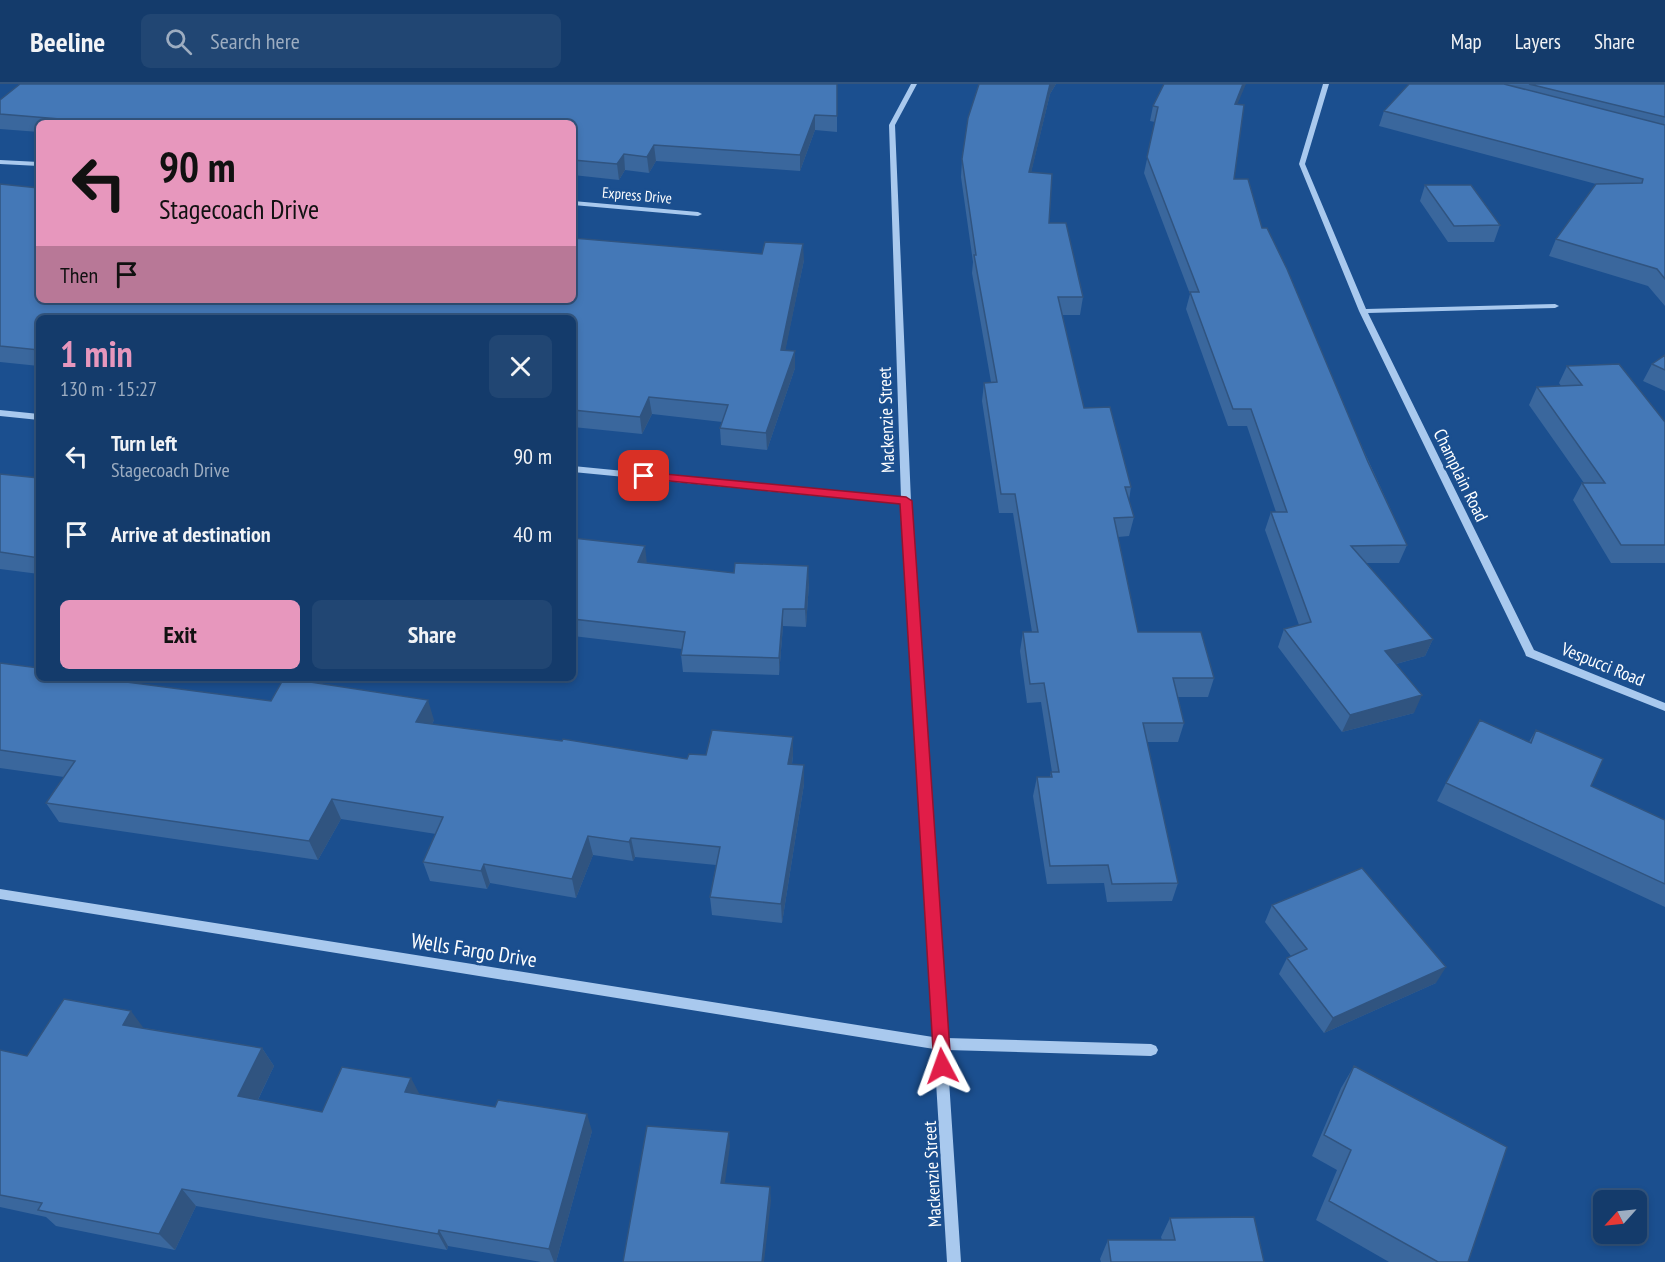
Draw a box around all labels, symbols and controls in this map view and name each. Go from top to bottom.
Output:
search box [141,14,561,68]
text: Beeline [30,23,105,60]
icon: search [162,25,195,58]
text: Search here [210,27,300,55]
text: Map [1451,28,1482,55]
text: Layers [1515,28,1561,55]
text: Share [1594,28,1635,55]
text: 90 m [159,139,236,194]
icon: left [60,144,138,222]
street label: Express Drive [601,182,673,208]
text: Stagecoach Drive [159,192,319,226]
icon: arrive [110,258,143,291]
text: Then [60,261,98,289]
text: 1 min [60,330,133,377]
button: close [489,335,552,398]
street label: Mackenzie Street [873,367,899,473]
text: 130 m · 15:27 [60,376,157,402]
street label: Champlain Road [1429,425,1493,525]
text: Turn left [111,429,177,457]
icon: left [60,440,93,473]
text: 90 m [513,442,552,470]
pin [618,450,669,501]
text: Stagecoach Drive [111,457,230,483]
icon: arrive [627,459,660,492]
icon: arrive [60,518,93,551]
text: Arrive at destination [111,520,271,548]
text: 40 m [513,520,552,548]
button: Exit [60,600,300,669]
button: Share [312,600,552,669]
street label: Vespucci Road [1557,637,1648,691]
street label: Wells Fargo Drive [409,927,539,973]
position arrow [910,1034,974,1098]
street label: Mackenzie Street [918,1120,946,1228]
north arrow [1593,1190,1647,1244]
map controls [1593,1190,1647,1244]

